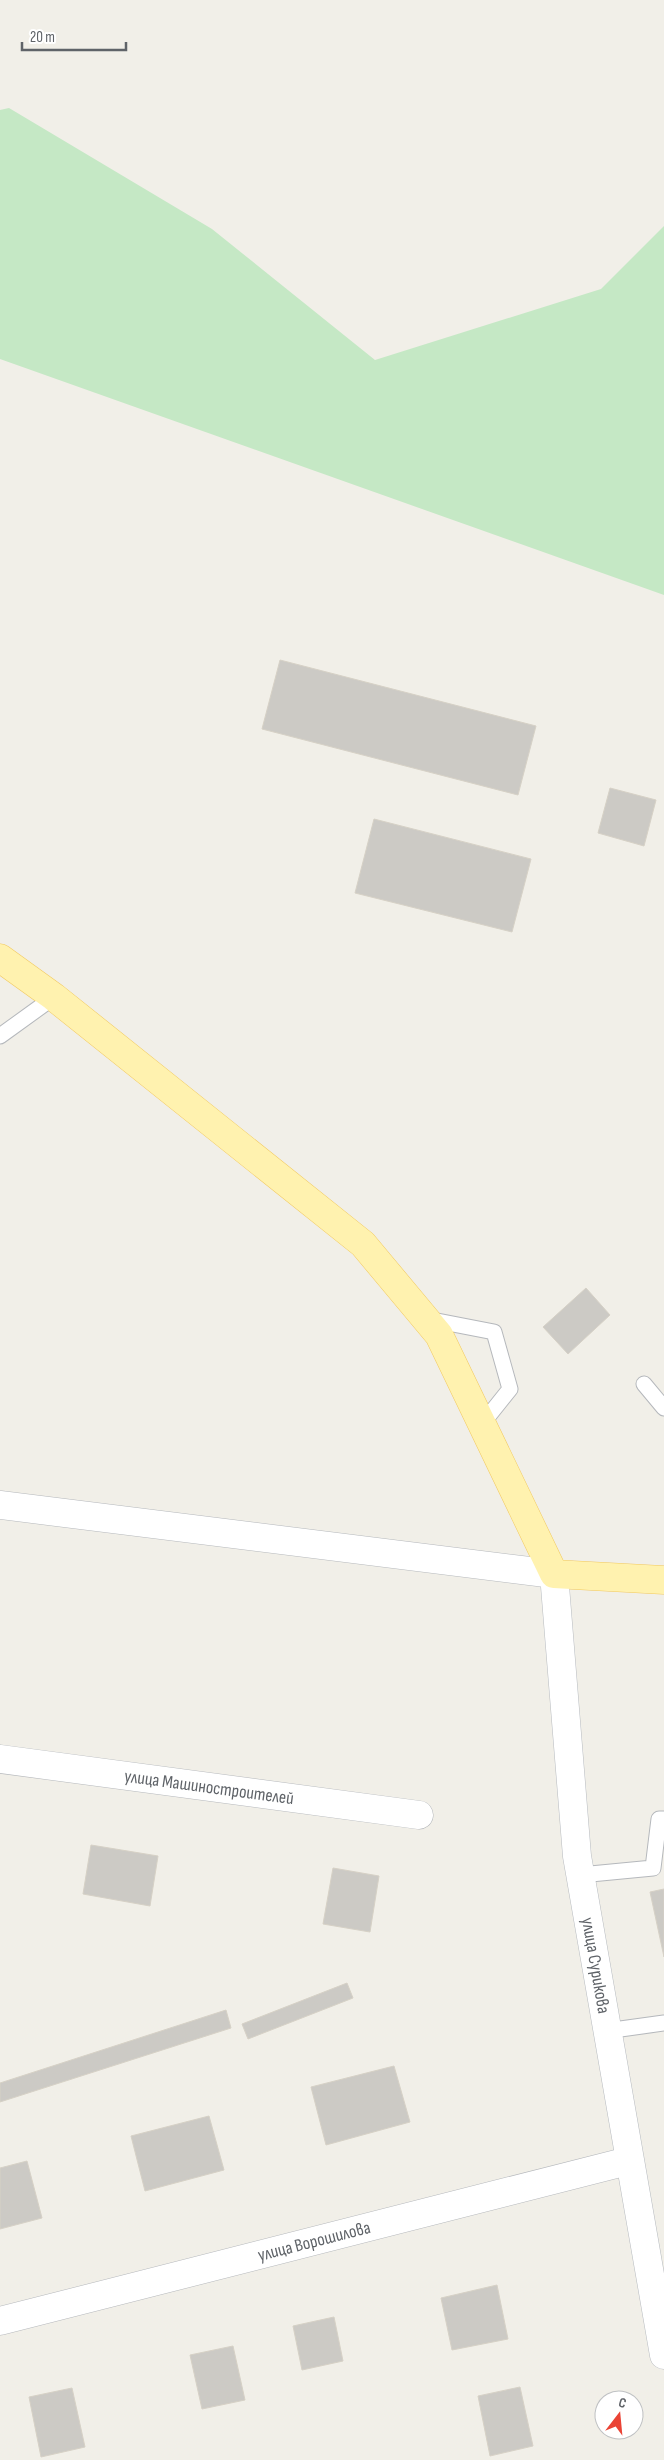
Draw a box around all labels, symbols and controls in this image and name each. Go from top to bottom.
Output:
scale bar [22,20,126,52]
text: 20 m [30,28,55,47]
street label: улица Машиностроителей [123,1766,295,1809]
street label: улица Сурикова [577,1916,614,2015]
street label: улица Ворошилова [255,2217,373,2266]
north arrow [594,2390,644,2440]
text: С [617,2394,628,2412]

